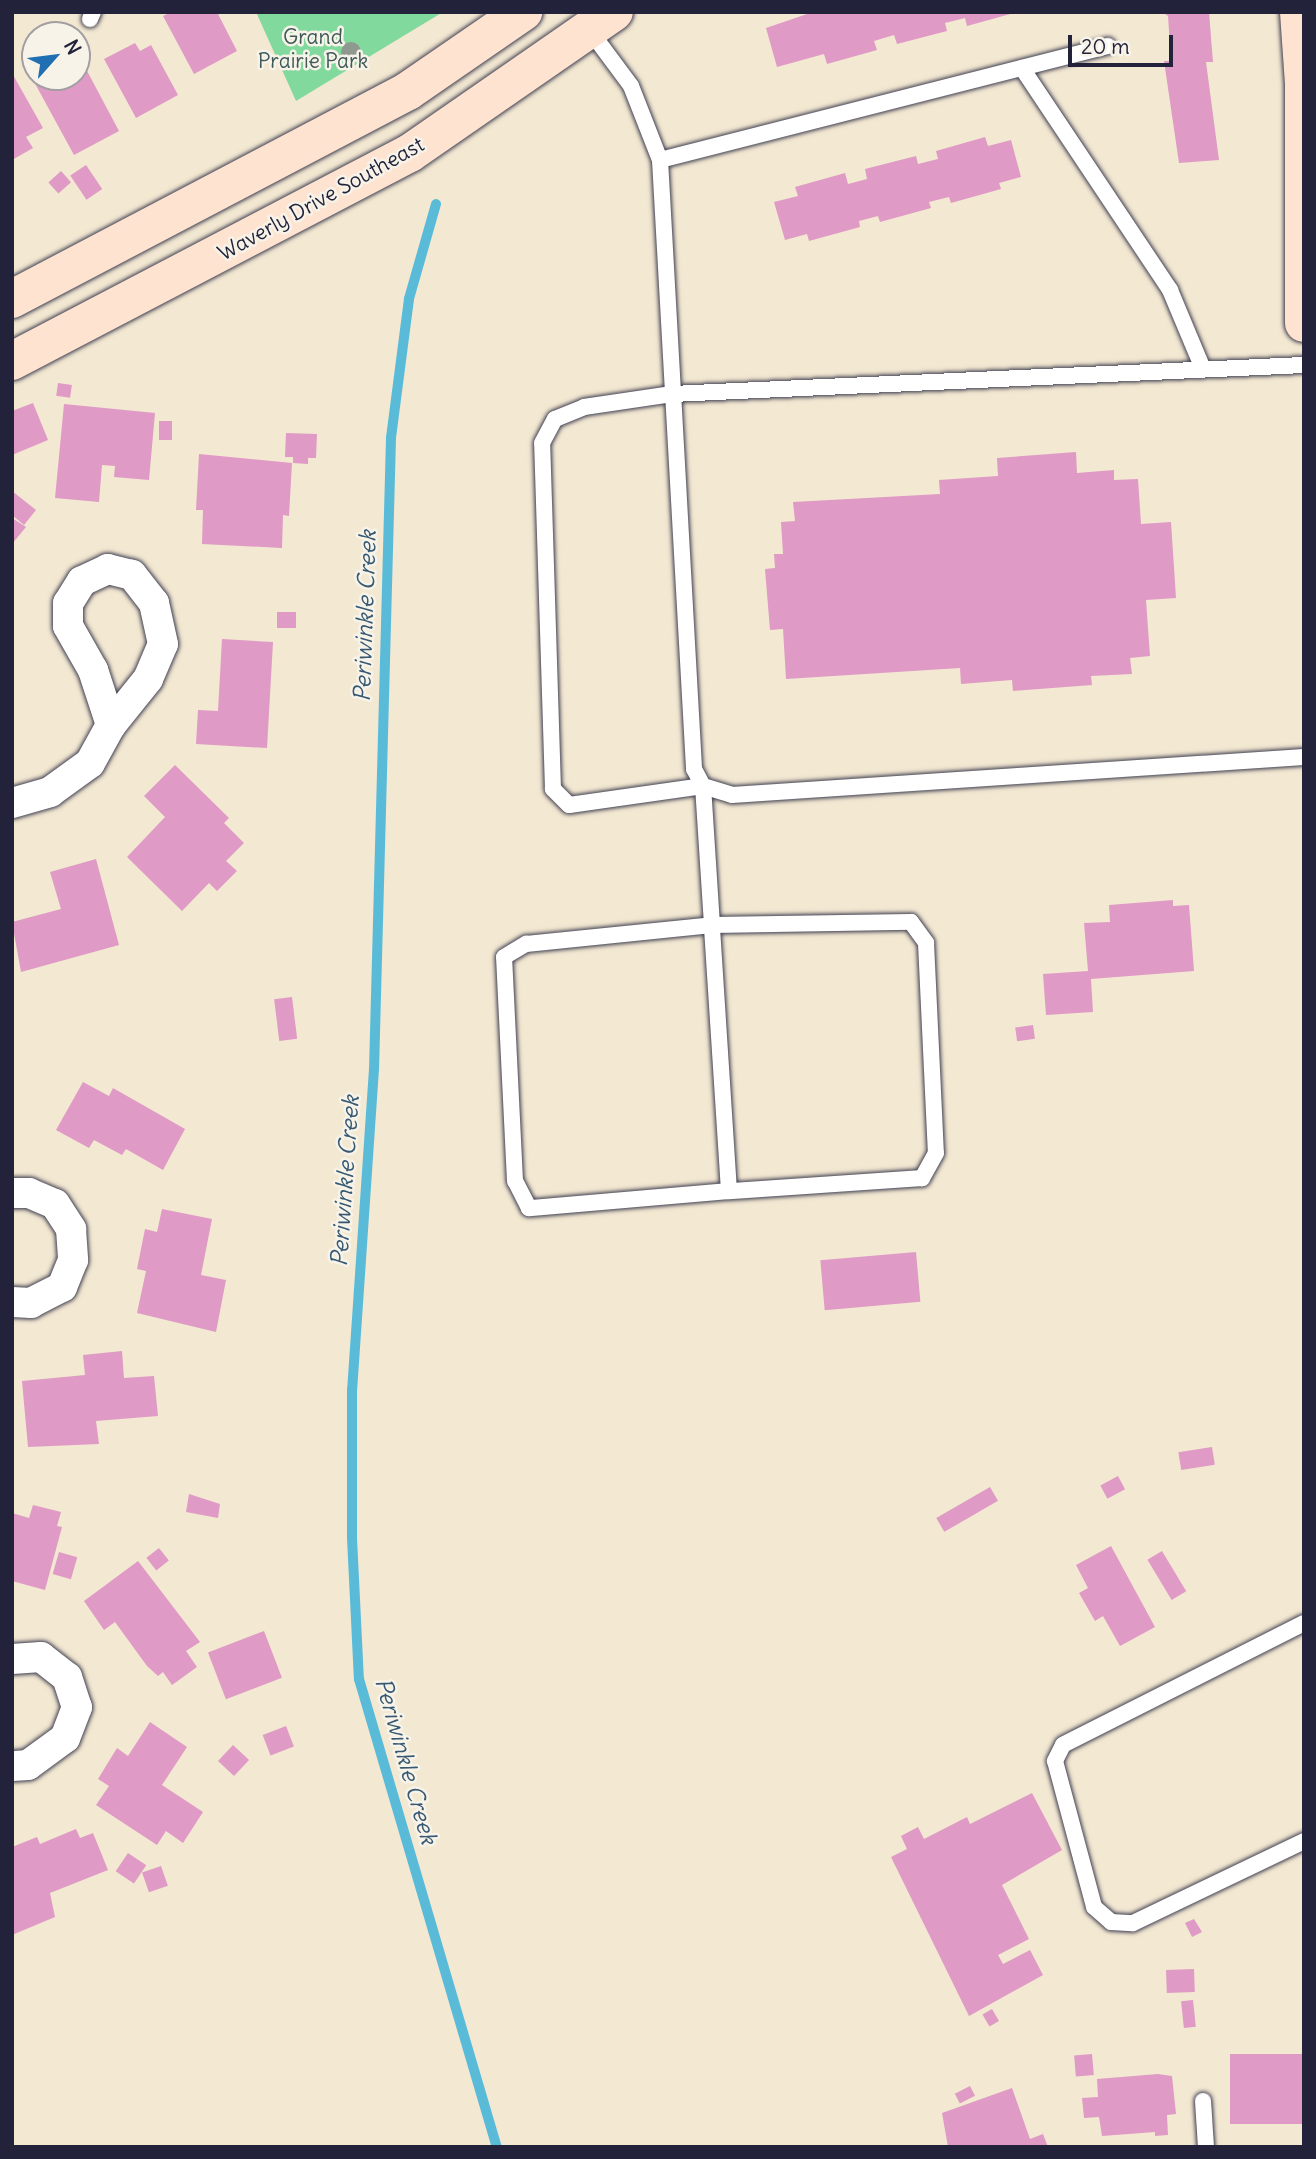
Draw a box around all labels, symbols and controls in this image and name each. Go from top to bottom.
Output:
north arrow [21,21,91,91]
scale bar [1071,21,1176,65]
park label: Grand Prairie Park [258,24,368,74]
text: 20 m [1081,33,1130,60]
text: N [59,36,86,59]
street label: Waverly Drive Southeast [214,132,428,266]
water label: Periwinkle Creek [348,530,382,702]
water label: Periwinkle Creek [325,1095,365,1267]
water label: Periwinkle Creek [369,1675,443,1847]

